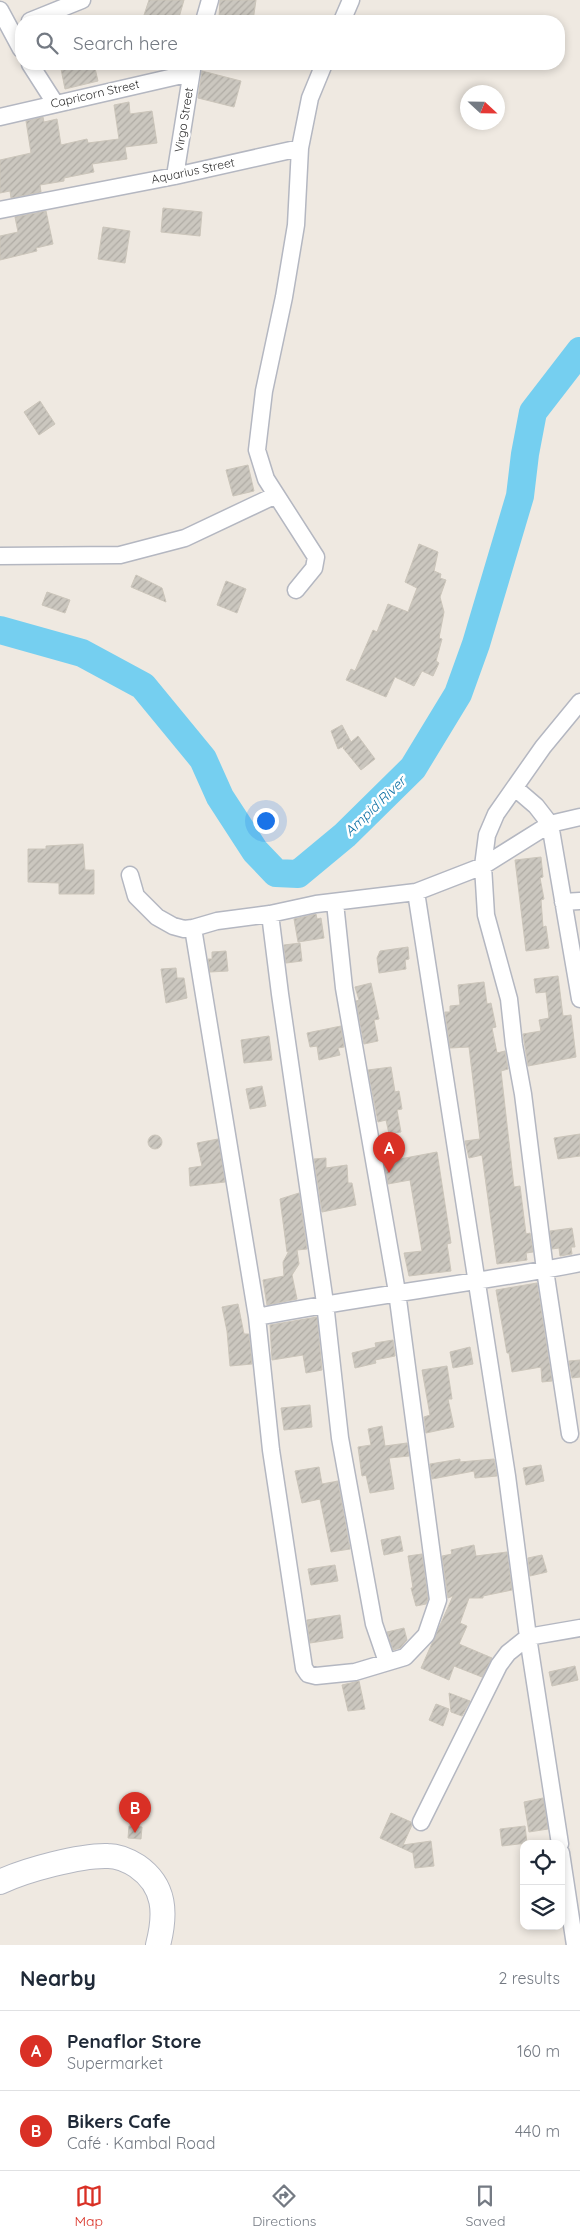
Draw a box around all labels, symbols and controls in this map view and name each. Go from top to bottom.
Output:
search box [15,15,565,70]
icon: search [33,29,61,57]
text: Search here [73,31,178,55]
street label: Capricorn Street [49,76,141,111]
north arrow [460,85,505,130]
street label: Virgo Street [171,86,196,153]
street label: Aquarius Street [150,154,236,187]
water label: Ampid River [340,771,411,840]
your location [253,808,279,834]
pin: A [373,1132,405,1173]
pin: B [119,1792,151,1833]
map controls [520,1840,565,1930]
button: locate [520,1840,565,1885]
button: layers [520,1885,565,1930]
text: Nearby [20,1965,96,1991]
text: 2 results [498,1968,560,1988]
text: Penaflor Store [67,2029,202,2053]
text: A [31,2041,41,2061]
text: 160 m [517,2041,560,2061]
text: Supermarket [67,2053,163,2073]
text: Bikers Cafe [67,2109,171,2133]
text: B [31,2121,41,2141]
text: 440 m [515,2121,560,2141]
text: Café · Kambal Road [67,2133,215,2153]
tab: Map [75,2182,103,2230]
tab: Directions [252,2182,316,2230]
tab: Saved [465,2182,505,2230]

